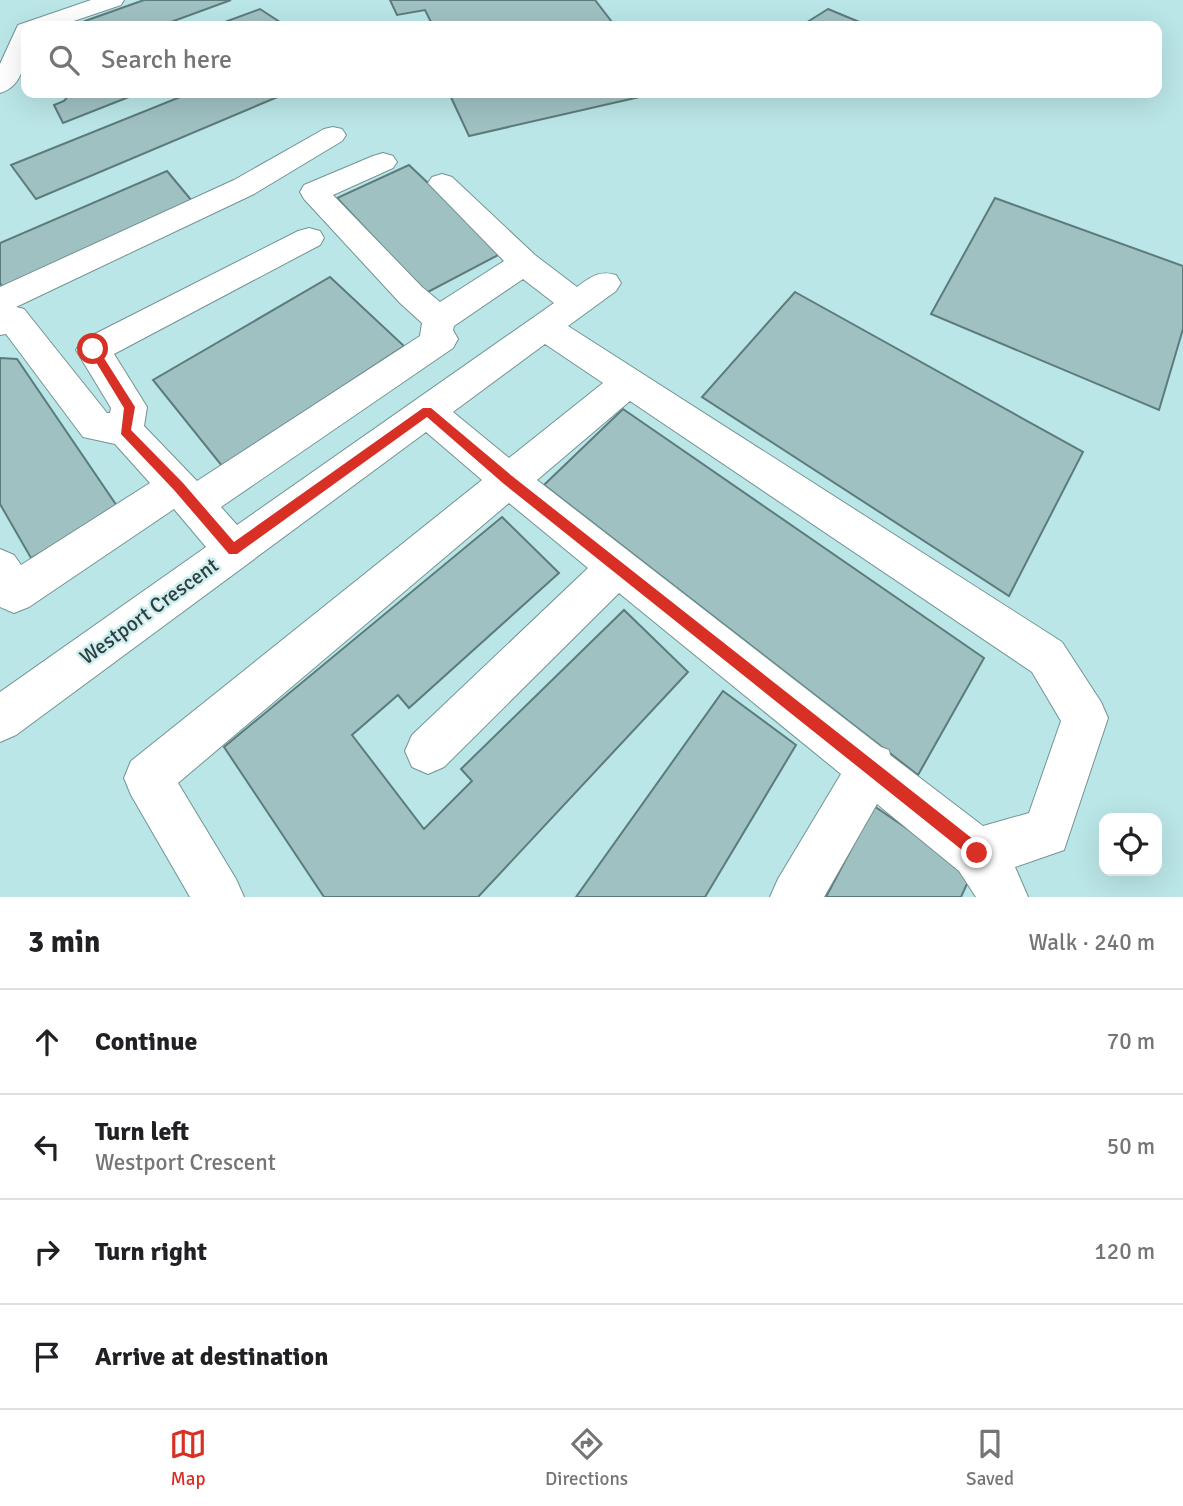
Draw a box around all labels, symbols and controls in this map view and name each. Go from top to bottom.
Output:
search box [21,21,1162,98]
icon: search [45,41,83,79]
text: Search here [101,44,232,76]
route start [77,333,108,364]
street label: Westport Crescent [75,552,223,670]
map controls [1099,813,1162,876]
button: locate [1099,813,1162,876]
route end [961,837,992,868]
text: 3 min [28,924,100,961]
text: Walk · 240 m [1029,928,1155,957]
icon: ahead [28,1023,66,1061]
text: Continue [95,1026,197,1058]
text: 70 m [1107,1027,1155,1056]
text: Turn left [95,1116,189,1148]
icon: left [28,1128,66,1166]
text: 50 m [1107,1132,1155,1161]
text: Westport Crescent [95,1148,276,1177]
icon: right [28,1233,66,1271]
text: Turn right [95,1236,207,1268]
text: 120 m [1094,1237,1155,1266]
icon: arrive [28,1338,66,1376]
text: Arrive at destination [95,1341,328,1373]
tab: Map [169,1425,207,1491]
tab: Directions [545,1425,628,1491]
tab: Saved [966,1425,1014,1491]

